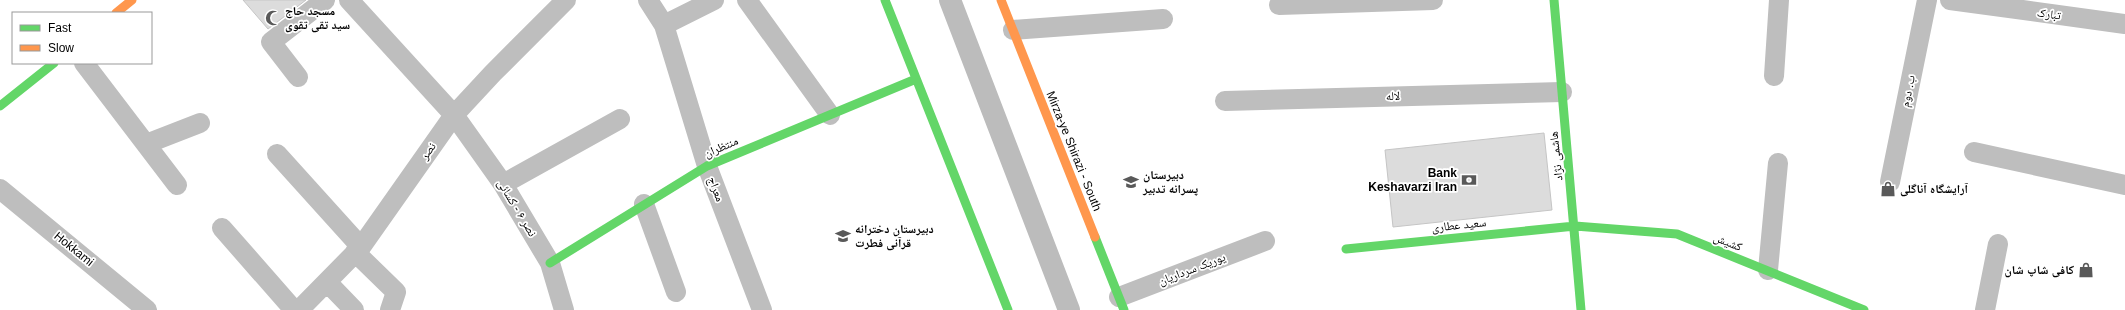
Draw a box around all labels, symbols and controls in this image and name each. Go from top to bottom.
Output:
place label: مسجد حاج سید تقی تقوی [285,4,350,33]
street label: تبارک [2036,5,2062,23]
mosque icon: مسجد حاج سید تقی تقوی [264,9,282,27]
legend [12,12,152,64]
text: Fast [48,21,72,35]
text: Slow [48,41,74,55]
street label: ب. دوم [1898,74,1919,109]
street label: Mirza-ye Shirazi - South [1044,89,1104,213]
street label: لاله [1386,89,1400,103]
street label: هاشمی نژاد [1546,131,1566,181]
street label: منتظران [702,134,740,160]
street label: نصر [417,140,439,163]
place label: Bank Keshavarzi Iran [1368,166,1457,194]
place label: دبیرستان پسرانه تدبیر [1142,168,1199,196]
bank icon: Bank Keshavarzi Iran [1460,171,1478,189]
school or university icon: دبیرستان پسرانه تدبیر [1122,173,1140,191]
street label: معراج [705,174,727,204]
street label: نصر ۶ - کسائی [494,177,540,239]
shop icon: آرایشگاه آناگلی [1879,180,1897,198]
place label: آرایشگاه آناگلی [1900,182,1969,197]
street label: سعید عطاری [1431,215,1487,235]
place label: دبیرستان دخترانه قرآنی فطرت [855,222,934,251]
school or university icon: دبیرستان دخترانه قرآنی فطرت [834,227,852,245]
street label: Hokkami [51,229,97,269]
street label: کشیش [1712,230,1744,254]
street label: یوریک سرداریان [1157,250,1228,288]
shop icon: کافی شاپ شان [2077,261,2095,279]
place label: کافی شاپ شان [2005,263,2075,278]

